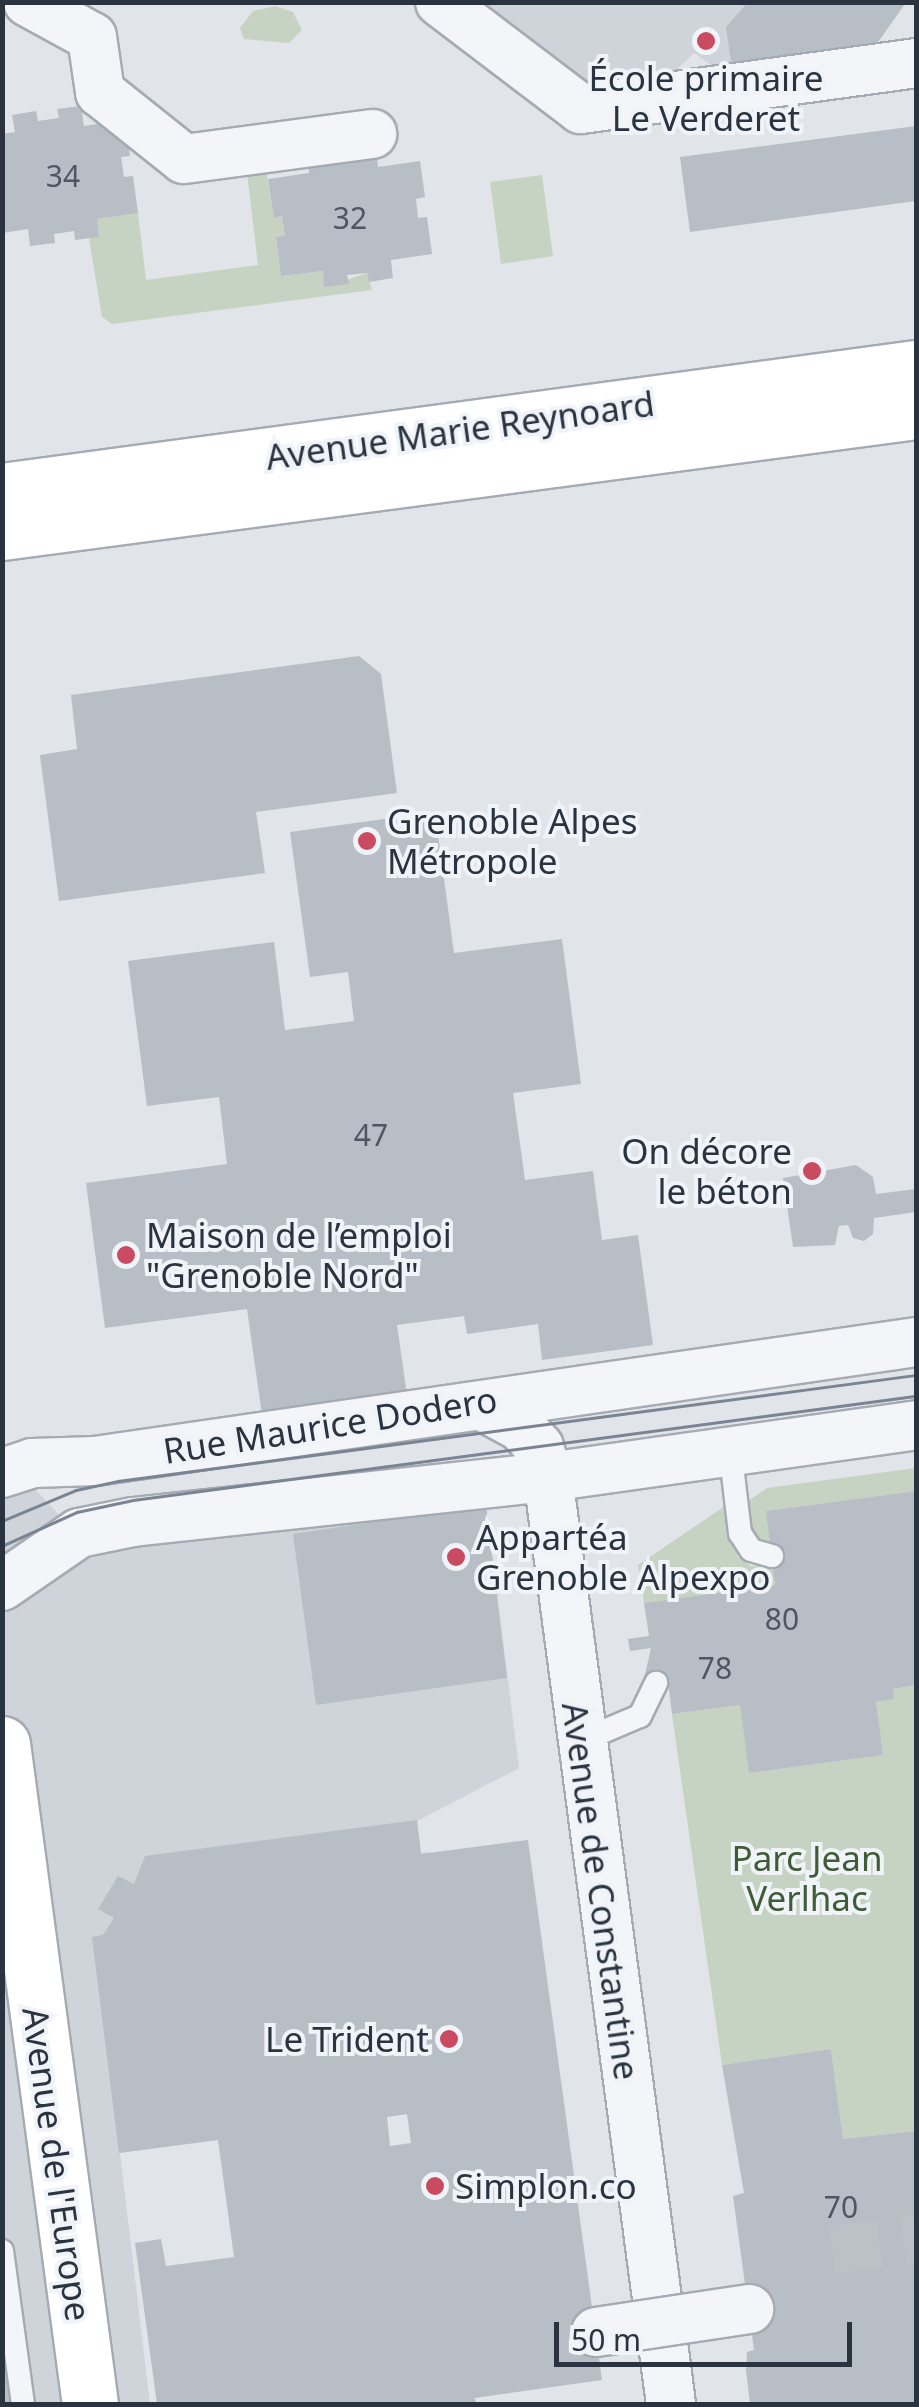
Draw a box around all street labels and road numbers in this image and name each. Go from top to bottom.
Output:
street label: Avenue Marie Reynoard [263,382,657,478]
street label: Rue Maurice Dodero [160,1378,500,1472]
street label: Avenue de Constantine [554,1699,648,2083]
street label: Avenue de l'Europe [14,2004,100,2324]

